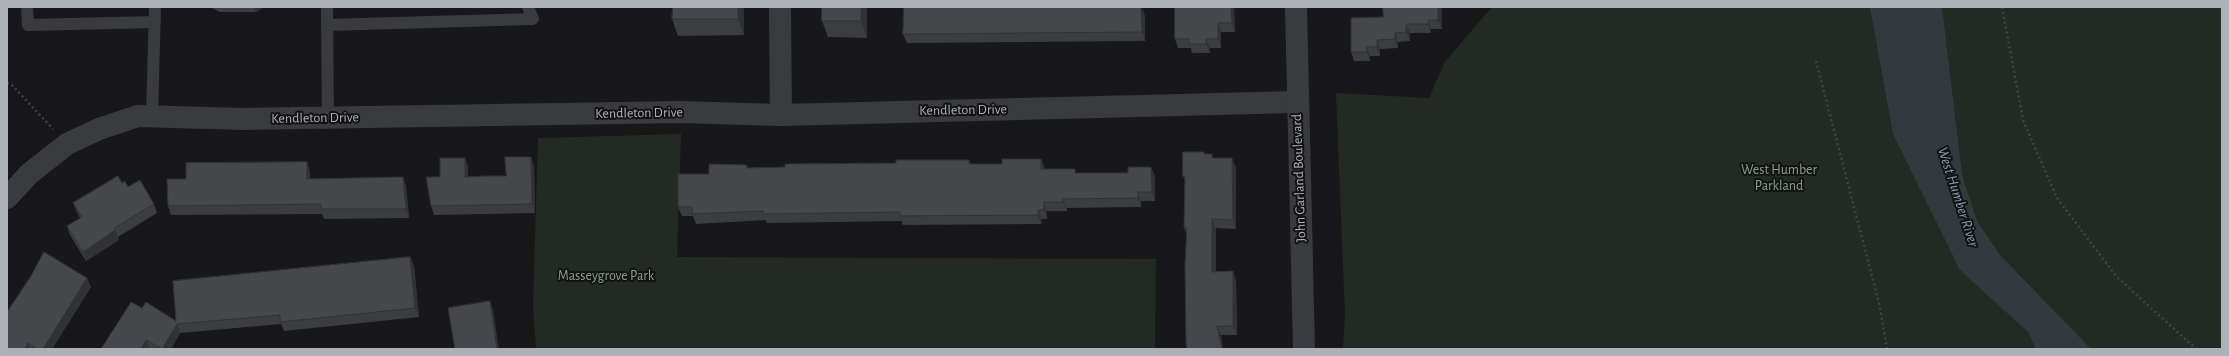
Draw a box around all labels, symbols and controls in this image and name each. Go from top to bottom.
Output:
street label: Kendleton Drive [919,101,1007,119]
street label: Kendleton Drive [595,104,683,122]
street label: Kendleton Drive [271,109,359,127]
street label: John Garland Boulevard [1288,114,1310,242]
water label: West Humber River [1933,145,1983,249]
park label: West Humber Parkland [1741,162,1817,194]
park label: Masseygrove Park [558,268,654,284]

